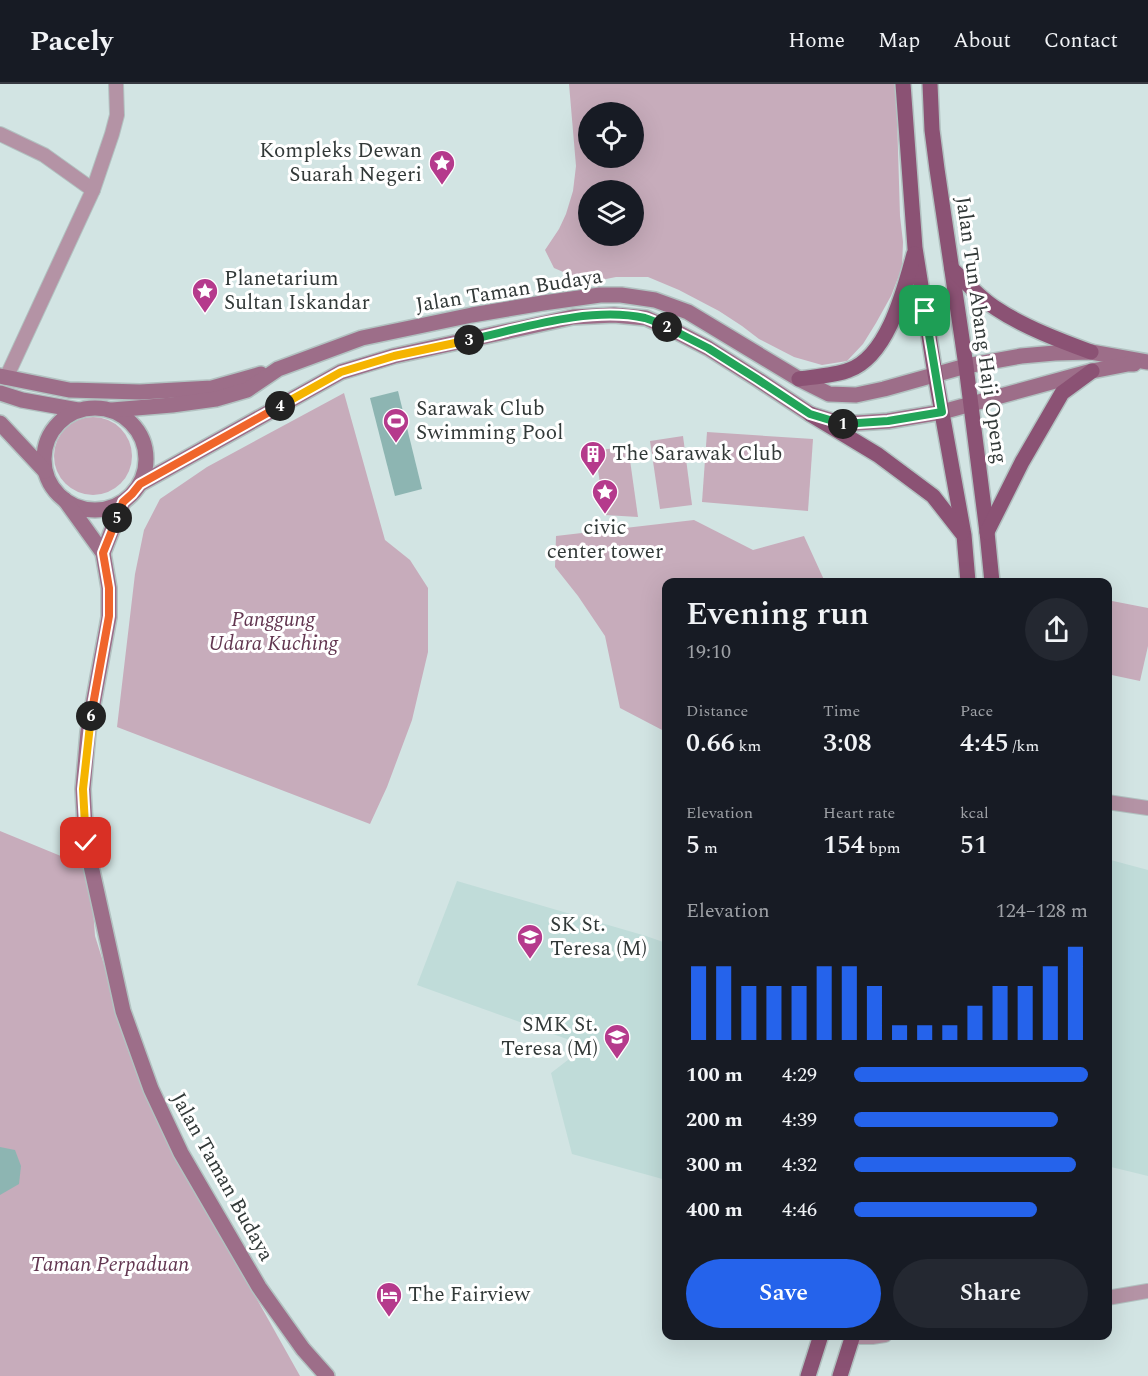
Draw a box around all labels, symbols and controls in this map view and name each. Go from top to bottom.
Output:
text: Pacely [30,20,113,63]
text: Home [788,25,845,57]
text: Map [878,25,920,57]
text: About [953,25,1011,57]
text: Contact [1044,25,1118,57]
map controls [578,102,644,246]
button: locate [578,102,644,168]
place label: Kompleks Dewan Suarah Negeri [259,135,422,191]
place icon: Kompleks Dewan Suarah Negeri [427,148,457,186]
button: layers [578,180,644,246]
street label: Jalan Tun Abang Haji Openg [946,194,1016,466]
street label: Jalan Taman Budaya [413,260,605,322]
place label: Planetarium Sultan Iskandar [224,263,370,319]
place icon: Planetarium Sultan Iskandar [190,276,220,314]
pin [899,285,950,336]
icon: arrive [908,294,941,327]
pin: 2 [652,312,682,342]
text: 2 [663,315,671,339]
pin: 3 [454,325,484,355]
text: 3 [465,328,473,352]
pin: 4 [265,391,295,421]
place label: Sarawak Club Swimming Pool [416,393,563,449]
text: 4 [276,394,284,418]
sports icon: Sarawak Club Swimming Pool [381,406,411,444]
pin: 1 [828,409,858,439]
text: 1 [839,412,847,436]
place label: The Sarawak Club [612,438,782,470]
building icon: The Sarawak Club [578,439,608,477]
place icon: civic center tower [590,477,620,515]
pin: 5 [102,503,132,533]
text: 5 [113,506,121,530]
place label: civic center tower [547,512,663,568]
text: Evening run [686,589,869,639]
button: share [1025,598,1088,661]
park label: Panggung Udara Kuching [208,604,339,660]
text: 19:10 [686,637,731,667]
text: Distance [686,699,748,723]
text: Time [823,699,860,723]
text: Pace [960,699,993,723]
pin: 6 [76,701,106,731]
text: 6 [87,704,95,728]
text: 0.66 [686,723,735,763]
text: 3:08 [823,723,872,763]
text: 4:45 [960,723,1009,763]
text: km [735,734,761,758]
text: /km [1009,734,1039,758]
text: Elevation [686,801,753,825]
text: Heart rate [823,801,895,825]
text: kcal [960,801,989,825]
pin [60,817,111,868]
text: 5 [686,825,700,865]
text: 154 [823,825,865,865]
text: 51 [960,825,988,865]
icon: check [69,826,102,859]
text: m [700,836,718,860]
text: bpm [865,836,901,860]
text: Elevation [686,896,770,926]
text: 124–128 m [996,896,1088,926]
place label: SK St. Teresa (M) [550,909,647,965]
school or university icon: SK St. Teresa (M) [515,922,545,960]
place label: SMK St. Teresa (M) [501,1009,598,1065]
school or university icon: SMK St. Teresa (M) [602,1022,632,1060]
text: 100 m [686,1060,743,1090]
text: 4:29 [782,1060,817,1090]
street label: Jalan Taman Budaya [162,1087,282,1268]
text: 200 m [686,1105,743,1135]
text: 4:39 [782,1105,817,1135]
text: 300 m [686,1150,743,1180]
text: 4:32 [782,1150,817,1180]
text: 400 m [686,1195,743,1225]
text: 4:46 [782,1195,817,1225]
park label: Taman Perpaduan [31,1249,189,1281]
button: Save [686,1259,881,1328]
button: Share [893,1259,1088,1328]
place label: The Fairview [408,1279,531,1311]
hotel icon: The Fairview [374,1280,404,1318]

